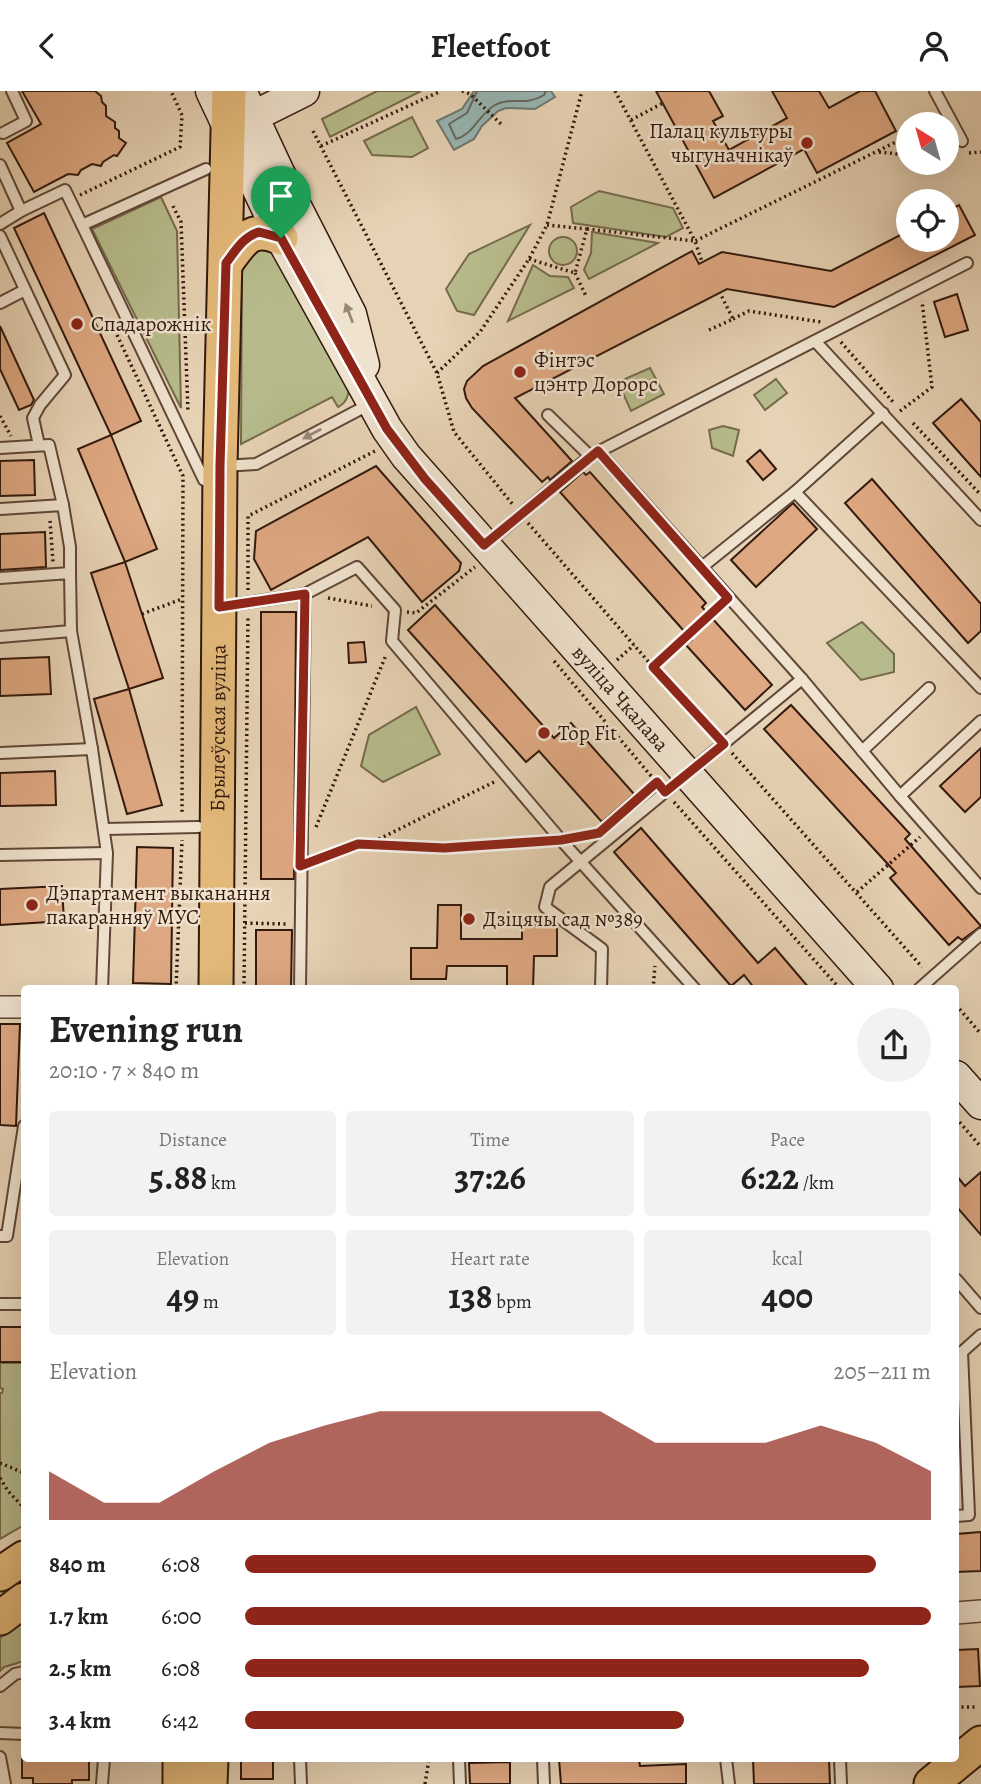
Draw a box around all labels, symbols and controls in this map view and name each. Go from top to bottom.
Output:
text: Fleetfoot [430,24,551,68]
icon: back [28,27,66,65]
icon: person [915,27,953,65]
north arrow [896,112,959,175]
map controls [896,112,959,252]
place label: Палац культуры чыгуначнікаў [649,117,793,169]
marker: Палац культуры чыгуначнікаў [799,135,815,151]
pin [251,166,311,238]
icon: arrive [262,177,300,215]
button: locate [896,189,959,252]
one-way arrow [344,302,355,323]
place label: Спадарожнік [91,310,212,338]
marker: Спадарожнік [69,316,85,332]
place label: Фінтэс цэнтр Дорорс [534,346,658,398]
marker: Фінтэс цэнтр Дорорс [512,364,528,380]
one-way arrow [302,429,322,440]
street label: вуліца Чкалава [566,639,676,758]
street label: Брылеўская вуліца [203,644,233,812]
place label: Top Fit [558,719,617,747]
marker: Top Fit [536,725,552,741]
place label: Дэпартамент выканання пакаранняў МУС [46,879,271,931]
marker: Дэпартамент выканання пакаранняў МУС [24,897,40,913]
place label: Дзіцячы сад №389 [483,905,643,933]
marker: Дзіцячы сад №389 [461,911,477,927]
text: Evening run [49,1003,243,1055]
button: share [857,1008,931,1082]
text: 20:10 · 7 × 840 m [49,1055,199,1086]
text: Distance [159,1127,227,1153]
text: Time [470,1127,510,1153]
text: Pace [770,1127,805,1153]
text: 5.88 [149,1153,207,1201]
text: 37:26 [454,1153,526,1201]
text: 6:22 [740,1153,799,1201]
text: km [207,1170,236,1196]
text: /km [799,1170,834,1196]
text: Elevation [156,1246,229,1272]
text: Heart rate [450,1246,530,1272]
text: kcal [772,1246,803,1272]
text: 49 [167,1272,199,1320]
text: 138 [448,1272,493,1320]
text: 400 [761,1272,813,1320]
text: m [199,1289,219,1315]
text: bpm [493,1289,532,1315]
text: Elevation [49,1356,137,1387]
text: 205–211 m [834,1356,931,1387]
text: 840 m [49,1549,106,1580]
text: 6:08 [161,1549,201,1580]
text: 1.7 km [49,1601,109,1632]
text: 6:00 [161,1601,202,1632]
text: 2.5 km [49,1653,111,1684]
text: 6:08 [161,1653,201,1684]
text: 3.4 km [49,1705,111,1736]
text: 6:42 [161,1705,198,1736]

